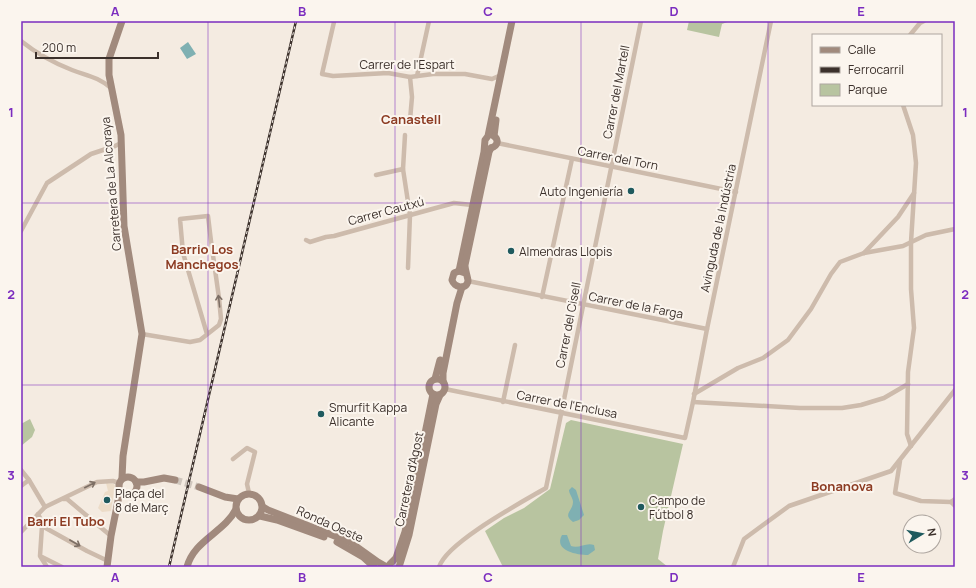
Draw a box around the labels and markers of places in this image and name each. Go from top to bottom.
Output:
place label: Auto Ingeniería [540,183,623,200]
marker: Auto Ingeniería [626,186,636,196]
place label: Almendras Llopis [519,243,612,260]
marker: Almendras Llopis [506,246,516,256]
place label: Smurfit Kappa Alicante [329,399,407,430]
marker: Smurfit Kappa Alicante [316,409,326,419]
place label: Plaça del 8 de Març [115,485,169,516]
place label: Campo de Fútbol 8 [649,492,705,523]
marker: Plaça del 8 de Març [102,495,112,505]
marker: Campo de Fútbol 8 [636,502,646,512]

